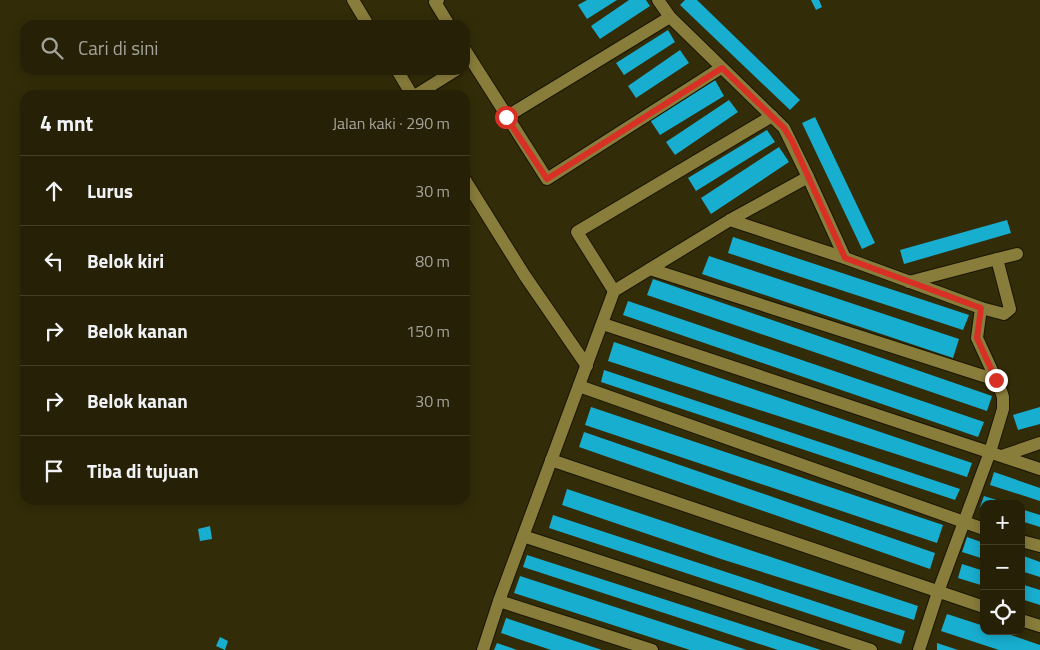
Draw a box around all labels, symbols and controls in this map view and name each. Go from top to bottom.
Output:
search box [20,20,470,75]
text: Cari di sini [78,33,159,62]
icon: search [38,34,66,62]
route start [495,106,518,129]
text: 4 mnt [40,107,93,139]
text: Jalan kaki · 290 m [332,111,450,135]
text: Lurus [87,176,133,205]
icon: ahead [40,177,68,205]
text: 30 m [415,179,450,203]
text: Belok kiri [87,246,164,275]
icon: left [40,247,68,275]
text: 80 m [415,249,450,273]
text: Belok kanan [87,316,188,345]
icon: right [40,317,68,345]
text: 150 m [406,319,450,343]
route end [985,369,1008,392]
text: Belok kanan [87,386,188,415]
icon: right [40,387,68,415]
text: 30 m [415,389,450,413]
text: Tiba di tujuan [87,456,199,485]
icon: arrive [40,457,68,485]
map controls [980,500,1025,635]
button: + [980,500,1025,545]
button: − [980,545,1025,590]
button: locate [980,590,1025,635]

